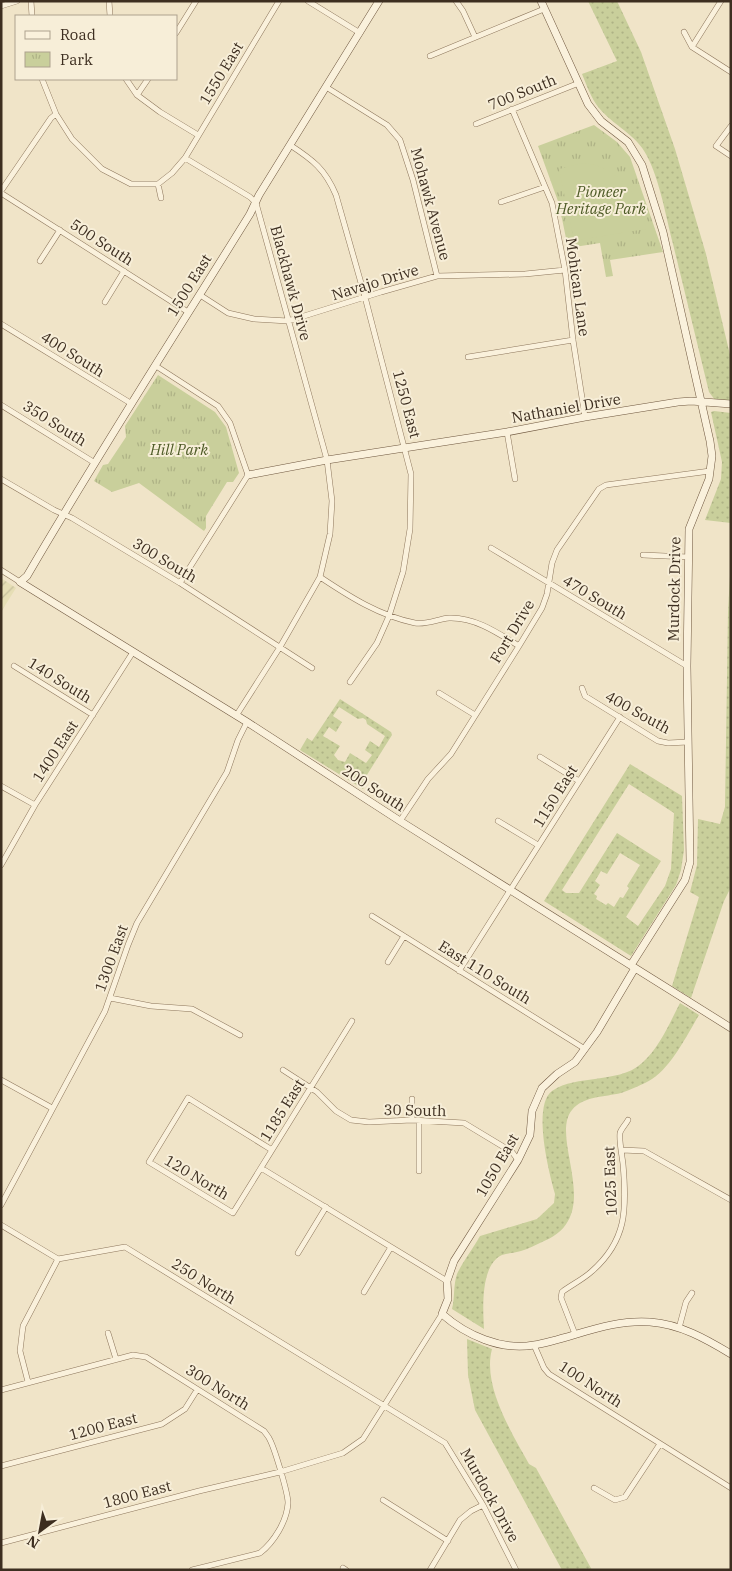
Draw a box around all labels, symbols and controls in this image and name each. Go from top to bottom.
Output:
legend [15,15,178,80]
text: Road [60,25,96,44]
street label: 1550 East [195,38,247,108]
text: Park [60,50,93,69]
street label: 700 South [485,70,559,114]
street label: Mohawk Avenue [407,146,455,262]
park label: Pioneer Heritage Park [555,182,646,218]
street label: 500 South [67,215,137,269]
street label: Blackhawk Drive [266,223,316,343]
street label: Mohican Lane [562,237,594,337]
street label: 1500 East [162,250,216,320]
street label: Navajo Drive [329,260,421,304]
street label: 400 South [38,327,108,381]
street label: 1250 East [389,368,425,440]
street label: Nathaniel Drive [510,389,622,427]
street label: 350 South [20,396,90,450]
park label: Hill Park [149,440,208,459]
street label: 300 South [129,533,201,587]
street label: Murdock Drive [664,537,684,641]
street label: 470 South [559,570,631,624]
street label: Fort Drive [486,596,538,666]
street label: 140 South [25,653,95,707]
street label: 400 South [602,686,674,738]
street label: 1400 East [28,717,82,785]
street label: 200 South [339,761,409,815]
street label: 1150 East [528,761,582,831]
street label: 1300 East [90,922,132,994]
street label: East 110 South [435,936,535,1008]
street label: 1185 East [255,1075,309,1145]
street label: 30 South [383,1100,447,1120]
street label: 1050 East [471,1130,523,1200]
street label: 1025 East [599,1146,621,1216]
street label: 120 North [161,1150,233,1204]
street label: 250 North [168,1254,240,1308]
street label: 100 North [556,1356,626,1412]
street label: 300 North [182,1360,254,1414]
street label: 1200 East [67,1408,139,1444]
street label: Murdock Drive [456,1445,524,1545]
street label: 1800 East [101,1476,173,1512]
north arrow [15,1506,65,1556]
text: N [24,1531,43,1553]

